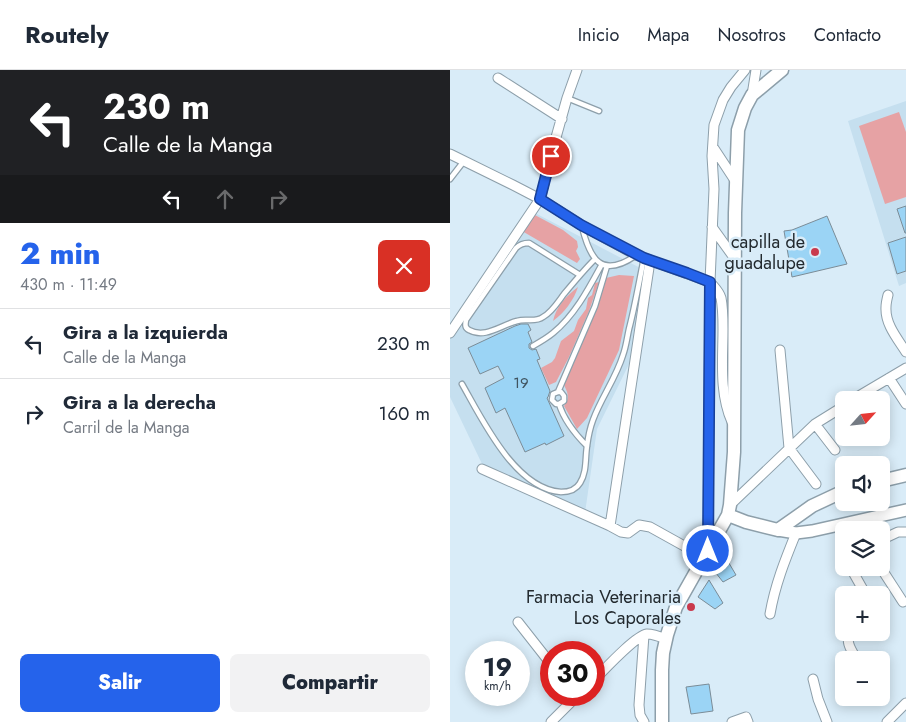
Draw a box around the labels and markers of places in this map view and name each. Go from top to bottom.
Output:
pin [530,135,572,177]
place label: capilla de guadalupe [725,229,805,276]
marker: capilla de guadalupe [809,246,821,258]
place label: Farmacia Veterinaria Los Caporales [526,584,681,631]
marker: Farmacia Veterinaria Los Caporales [685,601,697,613]

